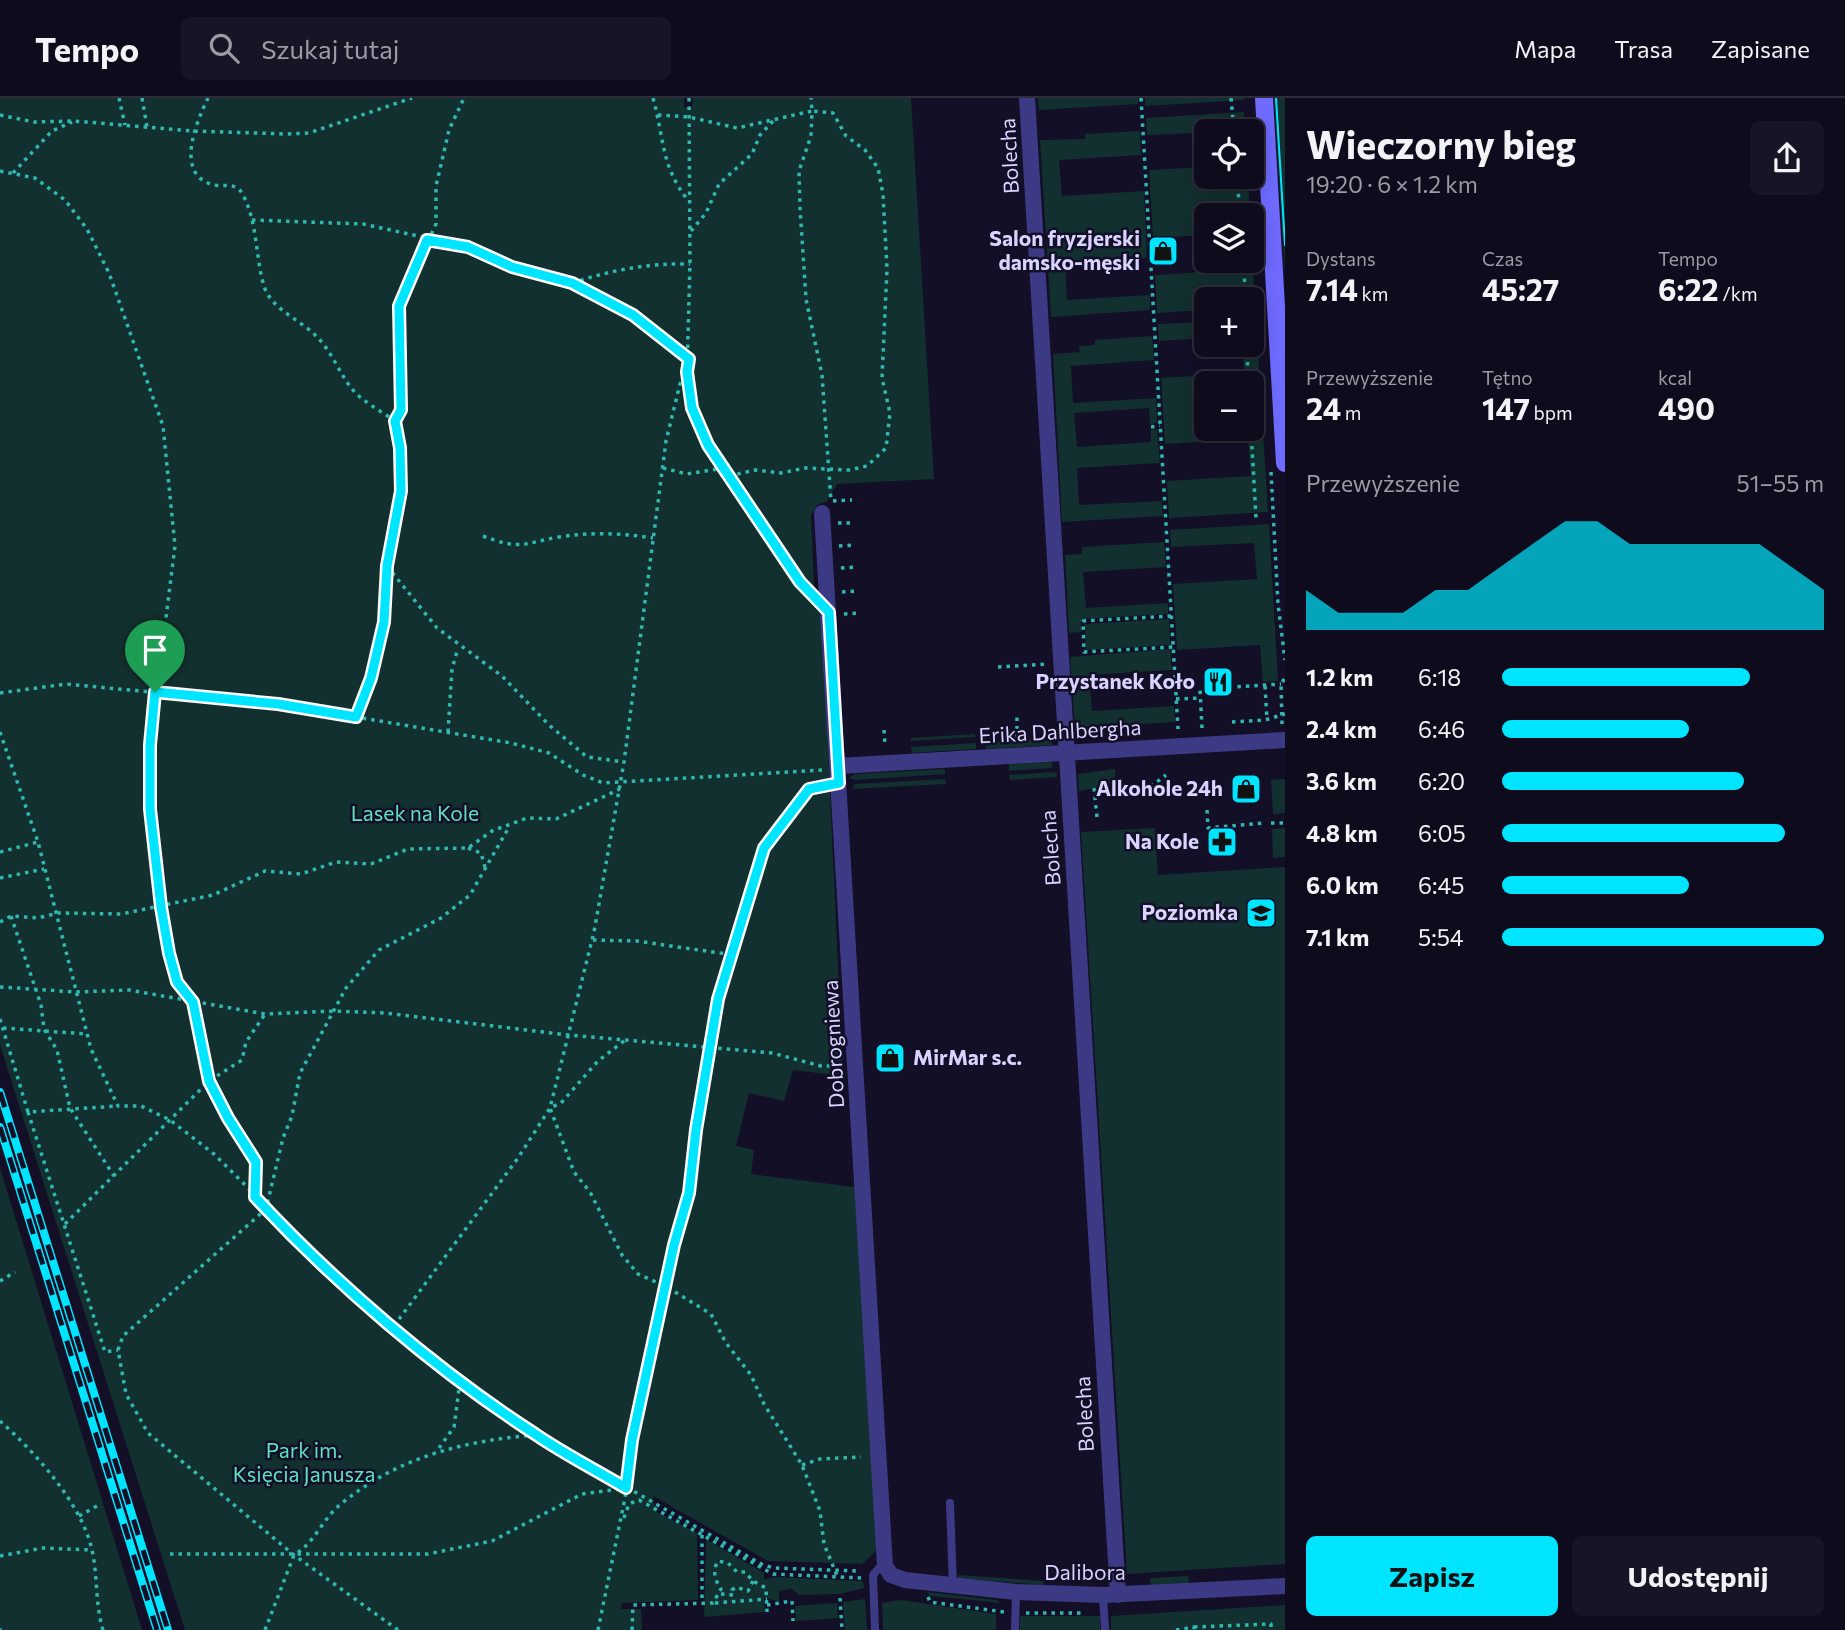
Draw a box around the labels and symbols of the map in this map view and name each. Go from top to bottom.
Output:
street label: Bolecha [994,118,1023,195]
place label: Salon fryzjerski damsko-męski [989,225,1140,274]
shop icon: Salon fryzjerski damsko-męski [1146,234,1180,268]
pin [125,620,185,692]
restaurant icon: Przystanek Koło [1201,665,1235,699]
place label: Przystanek Koło [1035,668,1195,693]
street label: Erika Dahlbergha [978,714,1142,747]
shop icon: Alkohole 24h [1229,772,1263,806]
place label: Alkohole 24h [1096,775,1223,800]
park label: Lasek na Kole [351,800,479,825]
street label: Bolecha [1034,809,1065,887]
pharmacy icon: Na Kole [1205,825,1239,859]
place label: Na Kole [1125,828,1199,853]
school or university icon: Poziomka [1244,896,1278,930]
place label: Poziomka [1142,899,1238,924]
street label: Dobrogniewa [817,979,848,1109]
shop icon: MirMar s.c. [873,1041,907,1075]
place label: MirMar s.c. [913,1044,1022,1069]
street label: Bolecha [1069,1376,1098,1453]
park label: Park im. Księcia Janusza [233,1437,375,1486]
street label: Dalibora [1044,1559,1126,1584]

